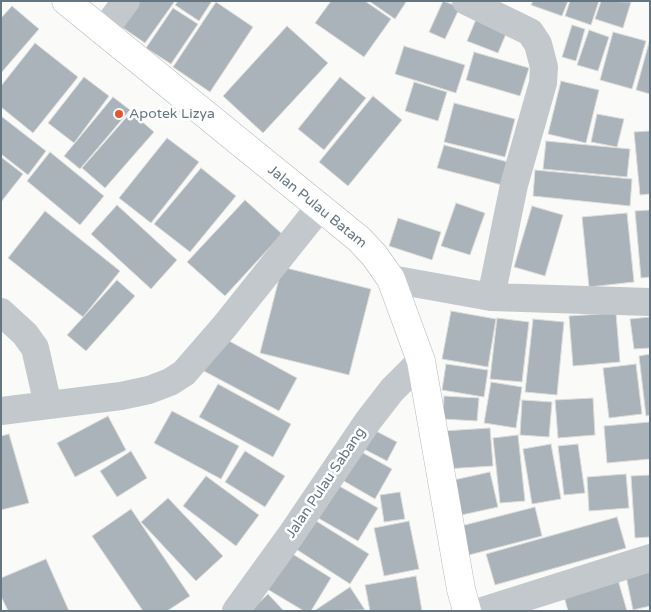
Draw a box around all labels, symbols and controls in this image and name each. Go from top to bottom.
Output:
place label: Apotek Lizya [129,106,215,122]
marker: Apotek Lizya [113,108,125,120]
street label: Jalan Pulau Batam [264,162,370,252]
street label: Jalan Pulau Sabang [283,425,369,541]

